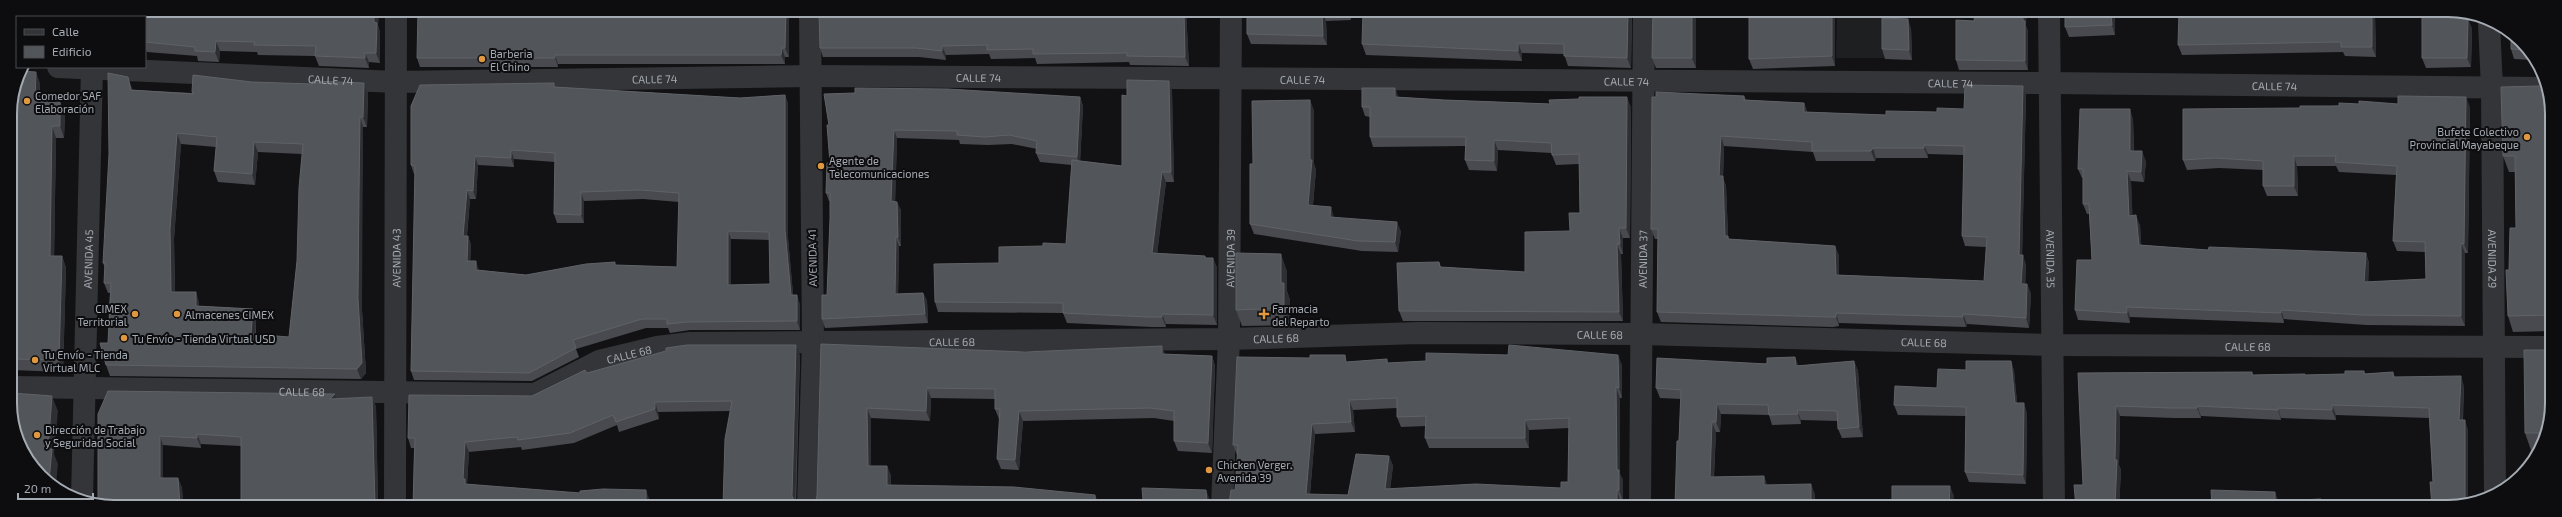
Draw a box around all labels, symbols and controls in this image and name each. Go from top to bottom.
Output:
legend [16,16,146,68]
text: Calle [52,24,79,38]
text: Edificio [52,44,92,58]
place label: Barberia El Chino [490,47,533,73]
marker: Barberia El Chino [477,54,487,64]
street label: CALLE 74 [956,70,1002,84]
street label: CALLE 74 [632,71,678,85]
street label: CALLE 74 [308,72,354,87]
street label: CALLE 74 [1280,72,1326,85]
street label: CALLE 74 [1604,74,1650,87]
street label: CALLE 74 [1928,76,1974,89]
street label: CALLE 74 [2252,79,2298,92]
place label: Comedor SAF Elaboración [35,89,101,115]
marker: Comedor SAF Elaboración [22,96,32,106]
place label: Bufete Colectivo Provincial Mayabeque [2409,125,2519,151]
marker: Bufete Colectivo Provincial Mayabeque [2522,132,2532,142]
place label: Agente de Telecomunicaciones [829,154,930,180]
marker: Agente de Telecomunicaciones [816,161,826,171]
street label: AVENIDA 43 [389,228,402,288]
street label: AVENIDA 45 [80,229,95,289]
street label: AVENIDA 41 [805,229,819,287]
street label: AVENIDA 39 [1223,229,1236,288]
street label: AVENIDA 29 [2487,229,2500,288]
street label: AVENIDA 37 [1635,230,1649,288]
street label: AVENIDA 35 [2045,230,2058,288]
place label: CIMEX Territorial [78,302,128,328]
place label: Farmacia del Reparto [1272,302,1330,328]
place label: Almacenes CIMEX [185,308,274,321]
marker: CIMEX Territorial [130,309,140,319]
marker: Almacenes CIMEX [172,309,182,319]
marker: Farmacia del Reparto [1259,309,1269,319]
street label: CALLE 68 [1577,327,1623,340]
street label: CALLE 68 [1253,330,1299,345]
place label: Tu Envío - Tienda Virtual USD [132,332,276,345]
marker: Tu Envío - Tienda Virtual USD [119,333,129,343]
street label: CALLE 68 [929,334,975,348]
street label: CALLE 68 [1901,334,1947,349]
street label: CALLE 68 [2225,339,2271,352]
street label: CALLE 68 [605,342,653,365]
place label: Tu Envío - Tienda Virtual MLC [43,348,128,374]
marker: Tu Envío - Tienda Virtual MLC [30,355,40,365]
street label: CALLE 68 [279,384,325,398]
place label: Dirección de Trabajo y Seguridad Social [45,423,145,449]
marker: Dirección de Trabajo y Seguridad Social [32,430,42,440]
place label: Chicken Verger. Avenida 39 [1217,458,1293,484]
marker: Chicken Verger. Avenida 39 [1204,465,1214,475]
scale bar [18,475,93,501]
text: 20 m [24,481,51,495]

